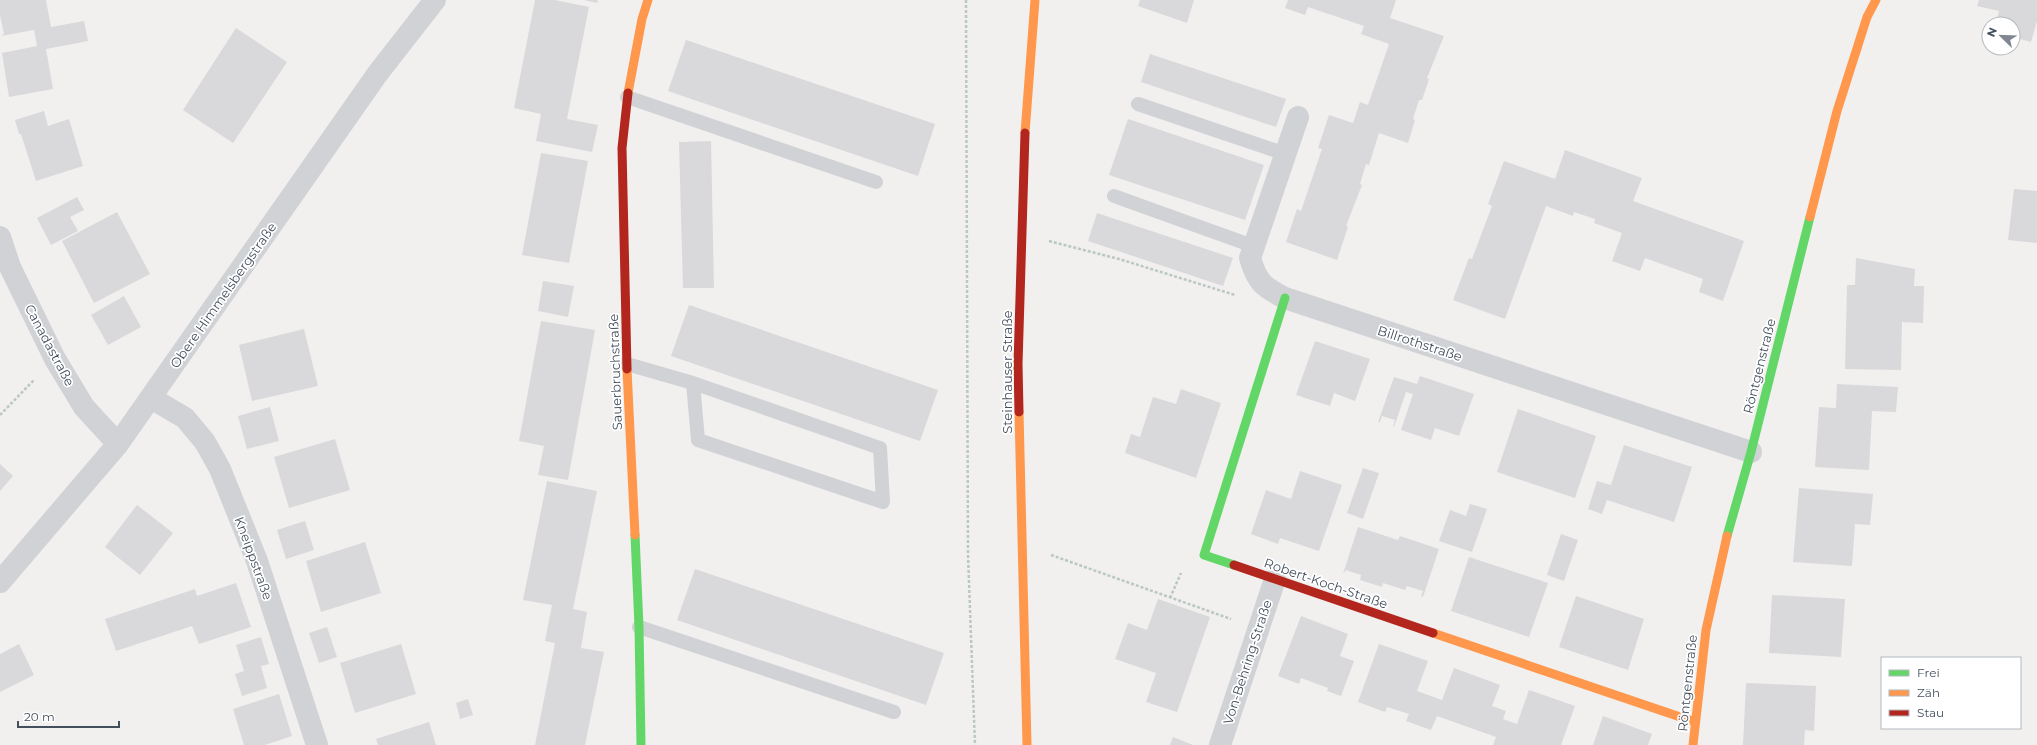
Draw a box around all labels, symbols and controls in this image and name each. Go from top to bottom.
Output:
north arrow [1981,16,2021,56]
text: N [1984,25,2000,39]
street label: Obere Himmelsbergstraße [166,219,280,371]
street label: Canadastraße [22,301,78,389]
street label: Steinhauser Straße [999,310,1015,434]
street label: Sauerbruchstraße [605,313,625,431]
street label: Röntgenstraße [1739,317,1779,415]
street label: Billrothstraße [1376,322,1464,364]
street label: Kneippstraße [232,514,277,602]
street label: Robert-Koch-Straße [1262,554,1390,612]
street label: Von-Behring-Straße [1219,598,1275,726]
street label: Röntgenstraße [1674,634,1700,732]
legend [1881,657,2021,729]
text: Frei [1917,665,1940,680]
text: Zäh [1917,685,1940,700]
scale bar [18,703,119,729]
text: Stau [1917,705,1944,720]
text: 20 m [24,709,55,724]

